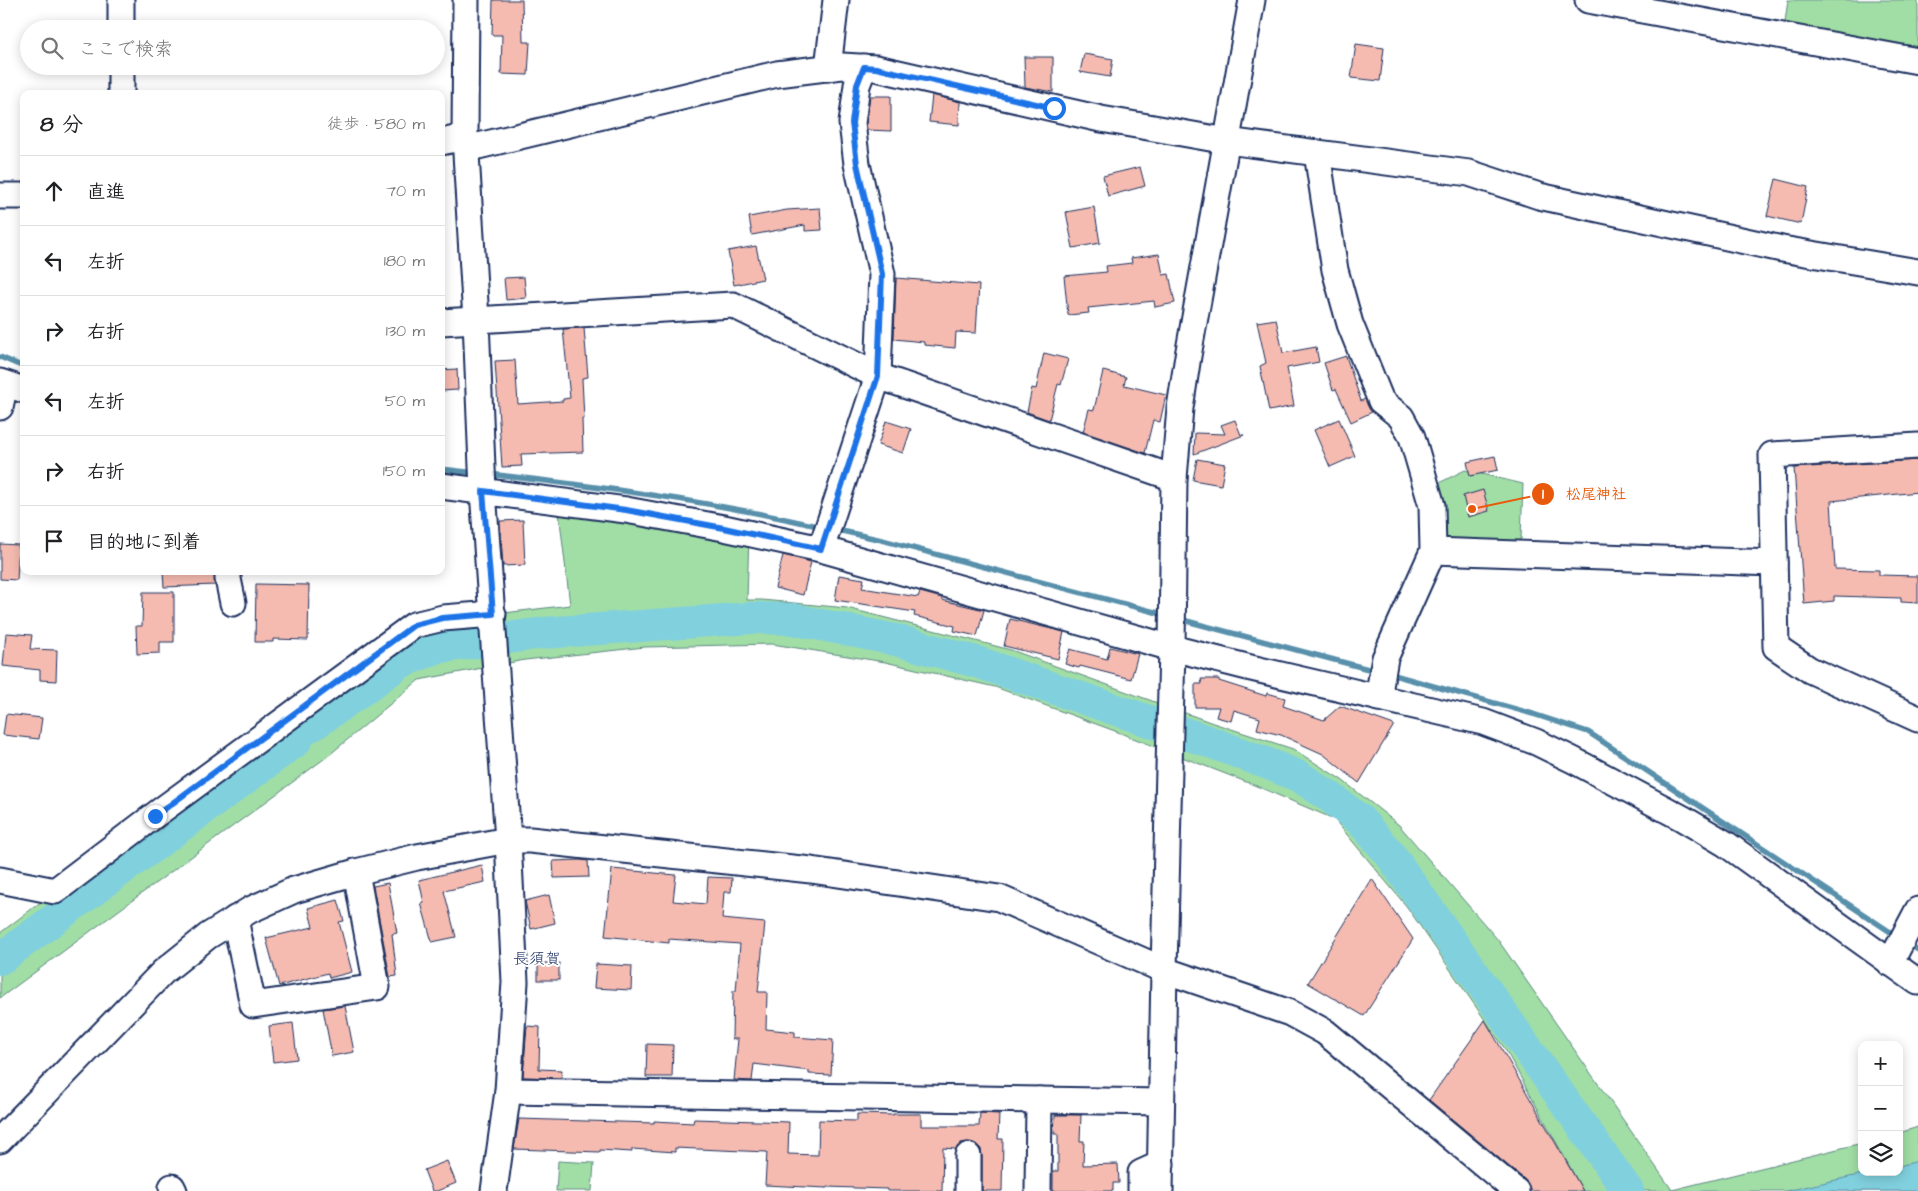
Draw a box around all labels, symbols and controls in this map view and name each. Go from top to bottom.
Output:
search box [20,20,445,75]
icon: search [38,34,66,62]
text: ここで検索 [78,36,173,63]
route start [1043,97,1066,120]
text: 8 分 [40,110,83,139]
text: 徒歩 · 580 m [327,113,425,135]
icon: ahead [40,177,68,205]
text: 直進 [87,179,125,206]
text: 70 m [386,180,425,202]
icon: left [40,247,68,275]
text: 左折 [87,249,125,276]
text: 180 m [384,250,425,272]
icon: right [40,317,68,345]
text: 右折 [87,319,125,346]
text: 130 m [386,320,425,342]
icon: left [40,387,68,415]
text: 左折 [87,389,125,416]
text: 50 m [385,390,425,412]
icon: right [40,457,68,485]
text: 右折 [87,459,125,486]
text: 150 m [383,460,425,482]
callout: 松尾神社 [1531,479,1636,509]
text: 1 [1542,484,1544,505]
text: 松尾神社 [1566,484,1626,505]
icon: arrive [40,527,68,555]
text: 目的地に到着 [87,529,201,556]
route end [144,805,167,828]
district label: 長須賀 [513,948,561,970]
map controls [1858,1041,1903,1176]
button: + [1858,1041,1903,1086]
button: − [1858,1086,1903,1131]
button: layers [1858,1131,1903,1176]

